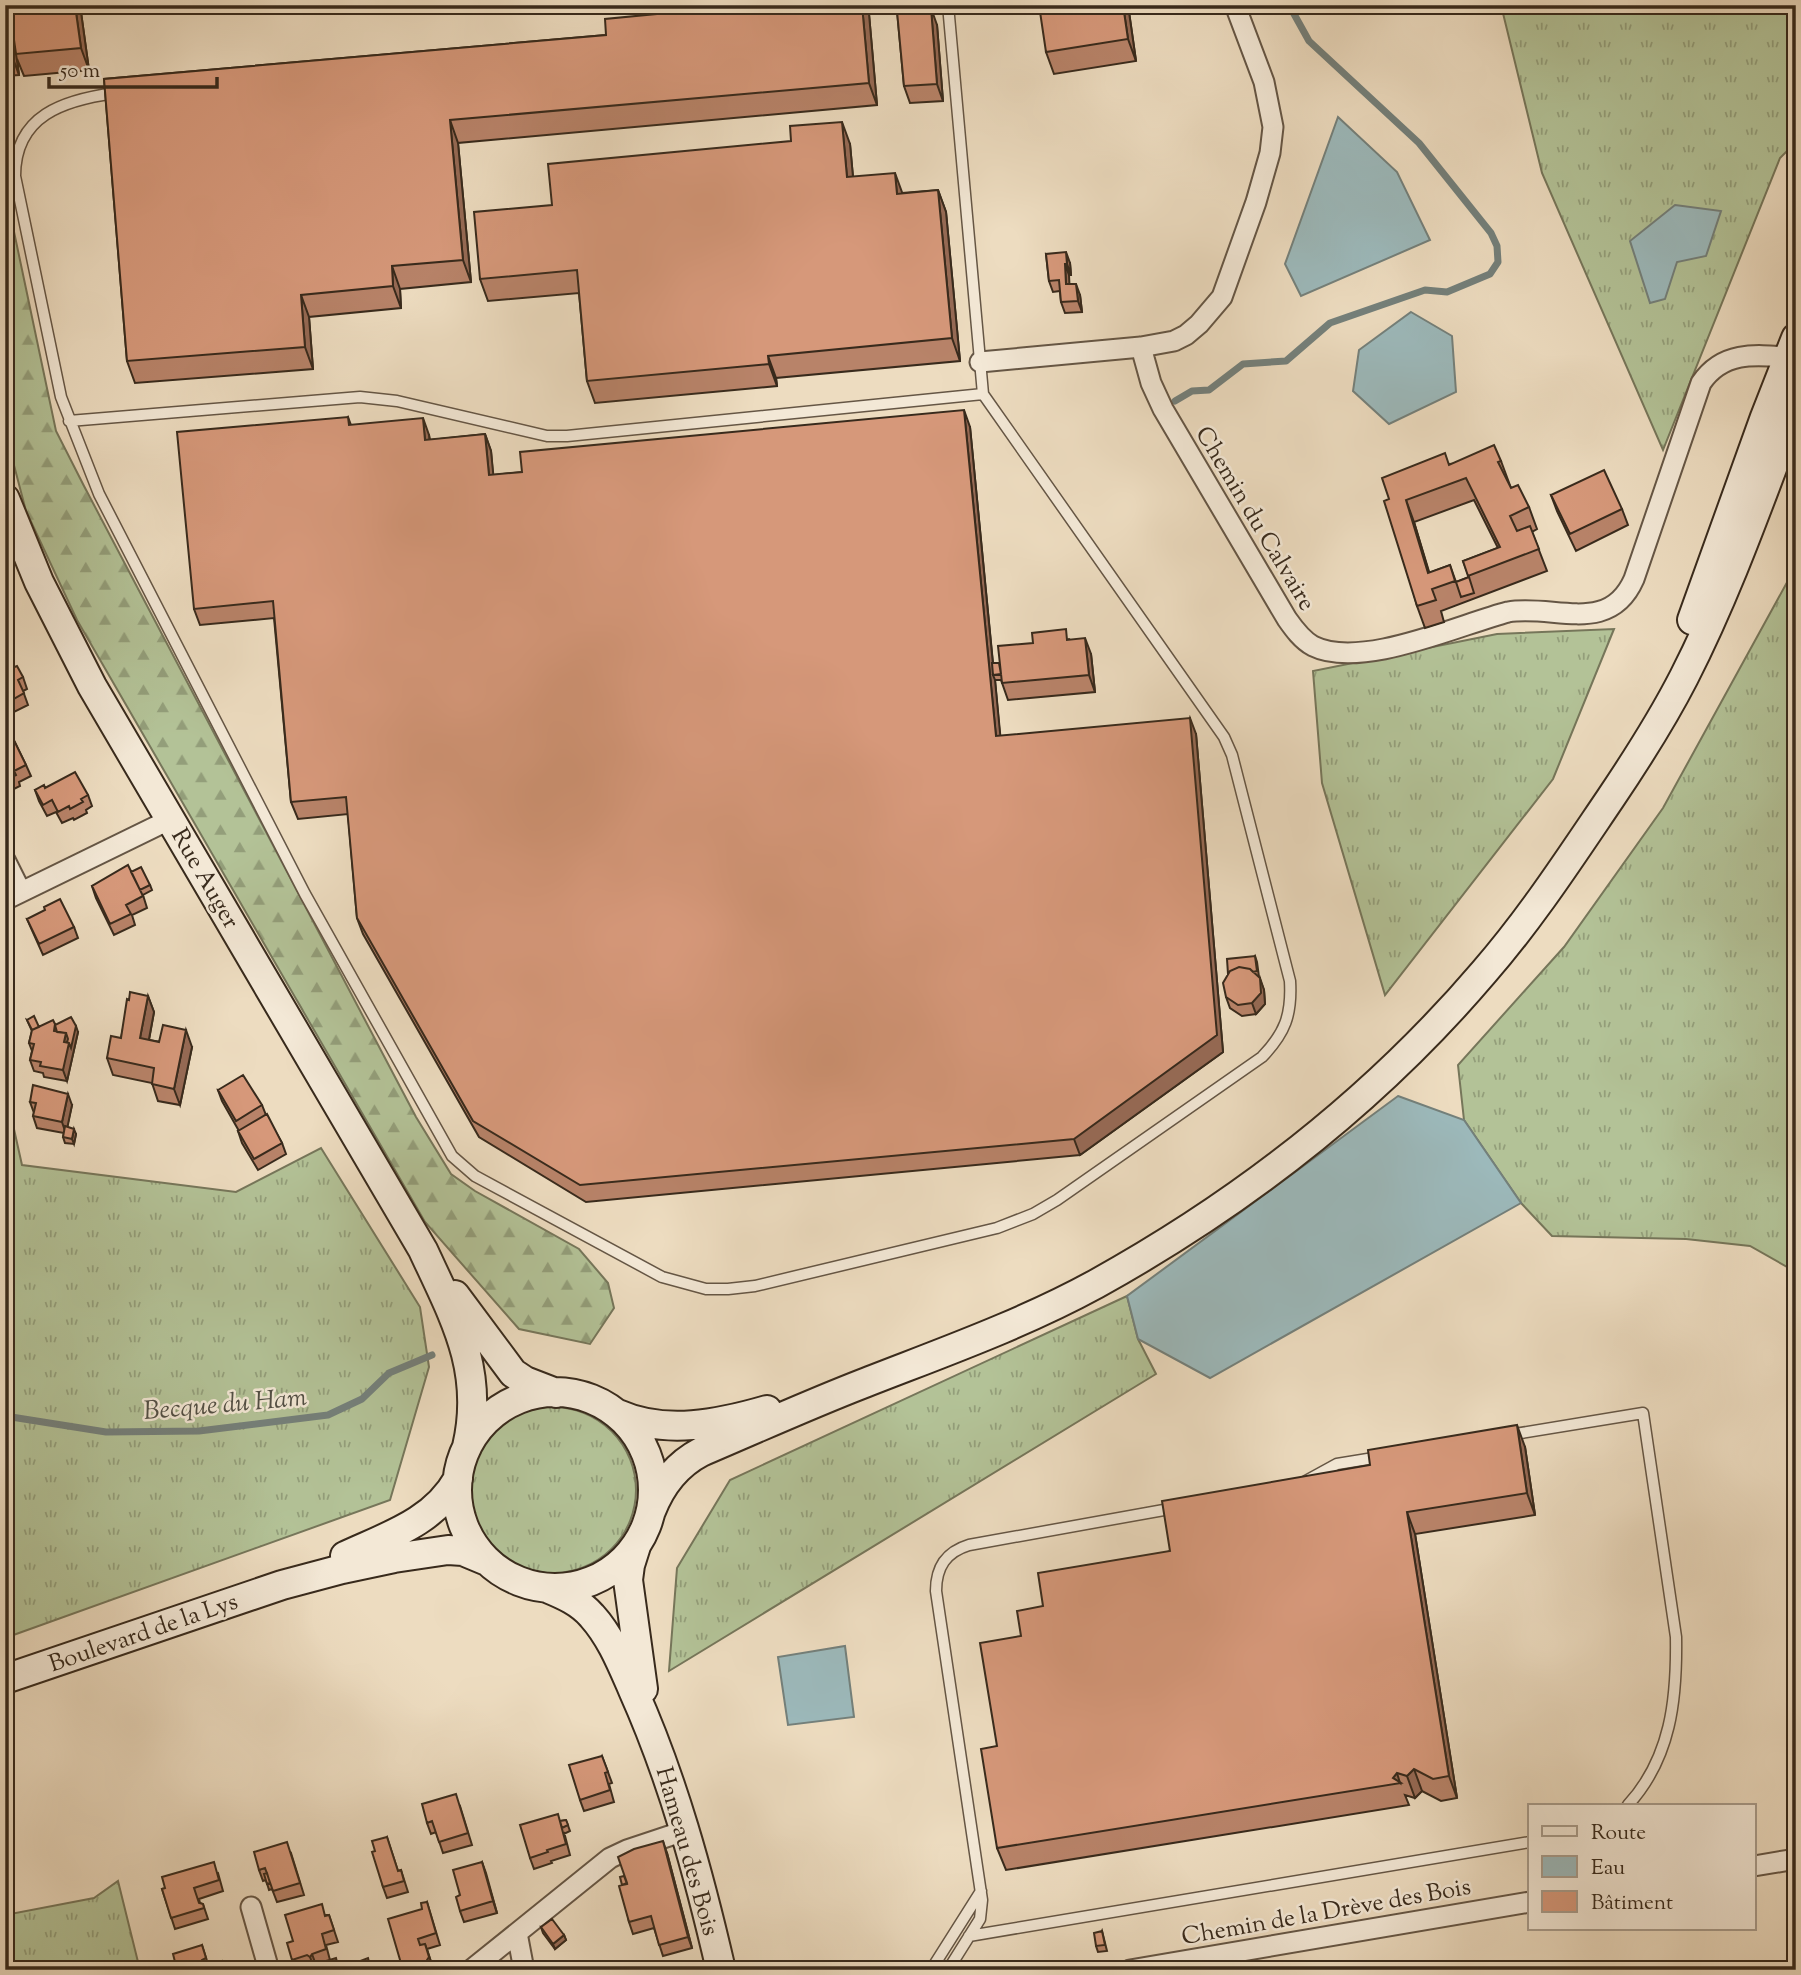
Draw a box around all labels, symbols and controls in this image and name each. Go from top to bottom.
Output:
scale bar [49,46,217,90]
text: 50 m [59,57,100,87]
street label: Chemin du Calvaire [1186,420,1323,618]
street label: Rue Auger [162,822,247,936]
water label: Becque du Ham [142,1380,309,1431]
street label: Boulevard de la Lys [45,1586,243,1682]
street label: Hameau des Bois [646,1763,726,1940]
legend [1528,1804,1756,1930]
text: Route [1591,1819,1646,1849]
text: Eau [1591,1854,1625,1884]
street label: Chemin de la Drève des Bois [1179,1871,1474,1955]
text: Bâtiment [1591,1889,1673,1919]

